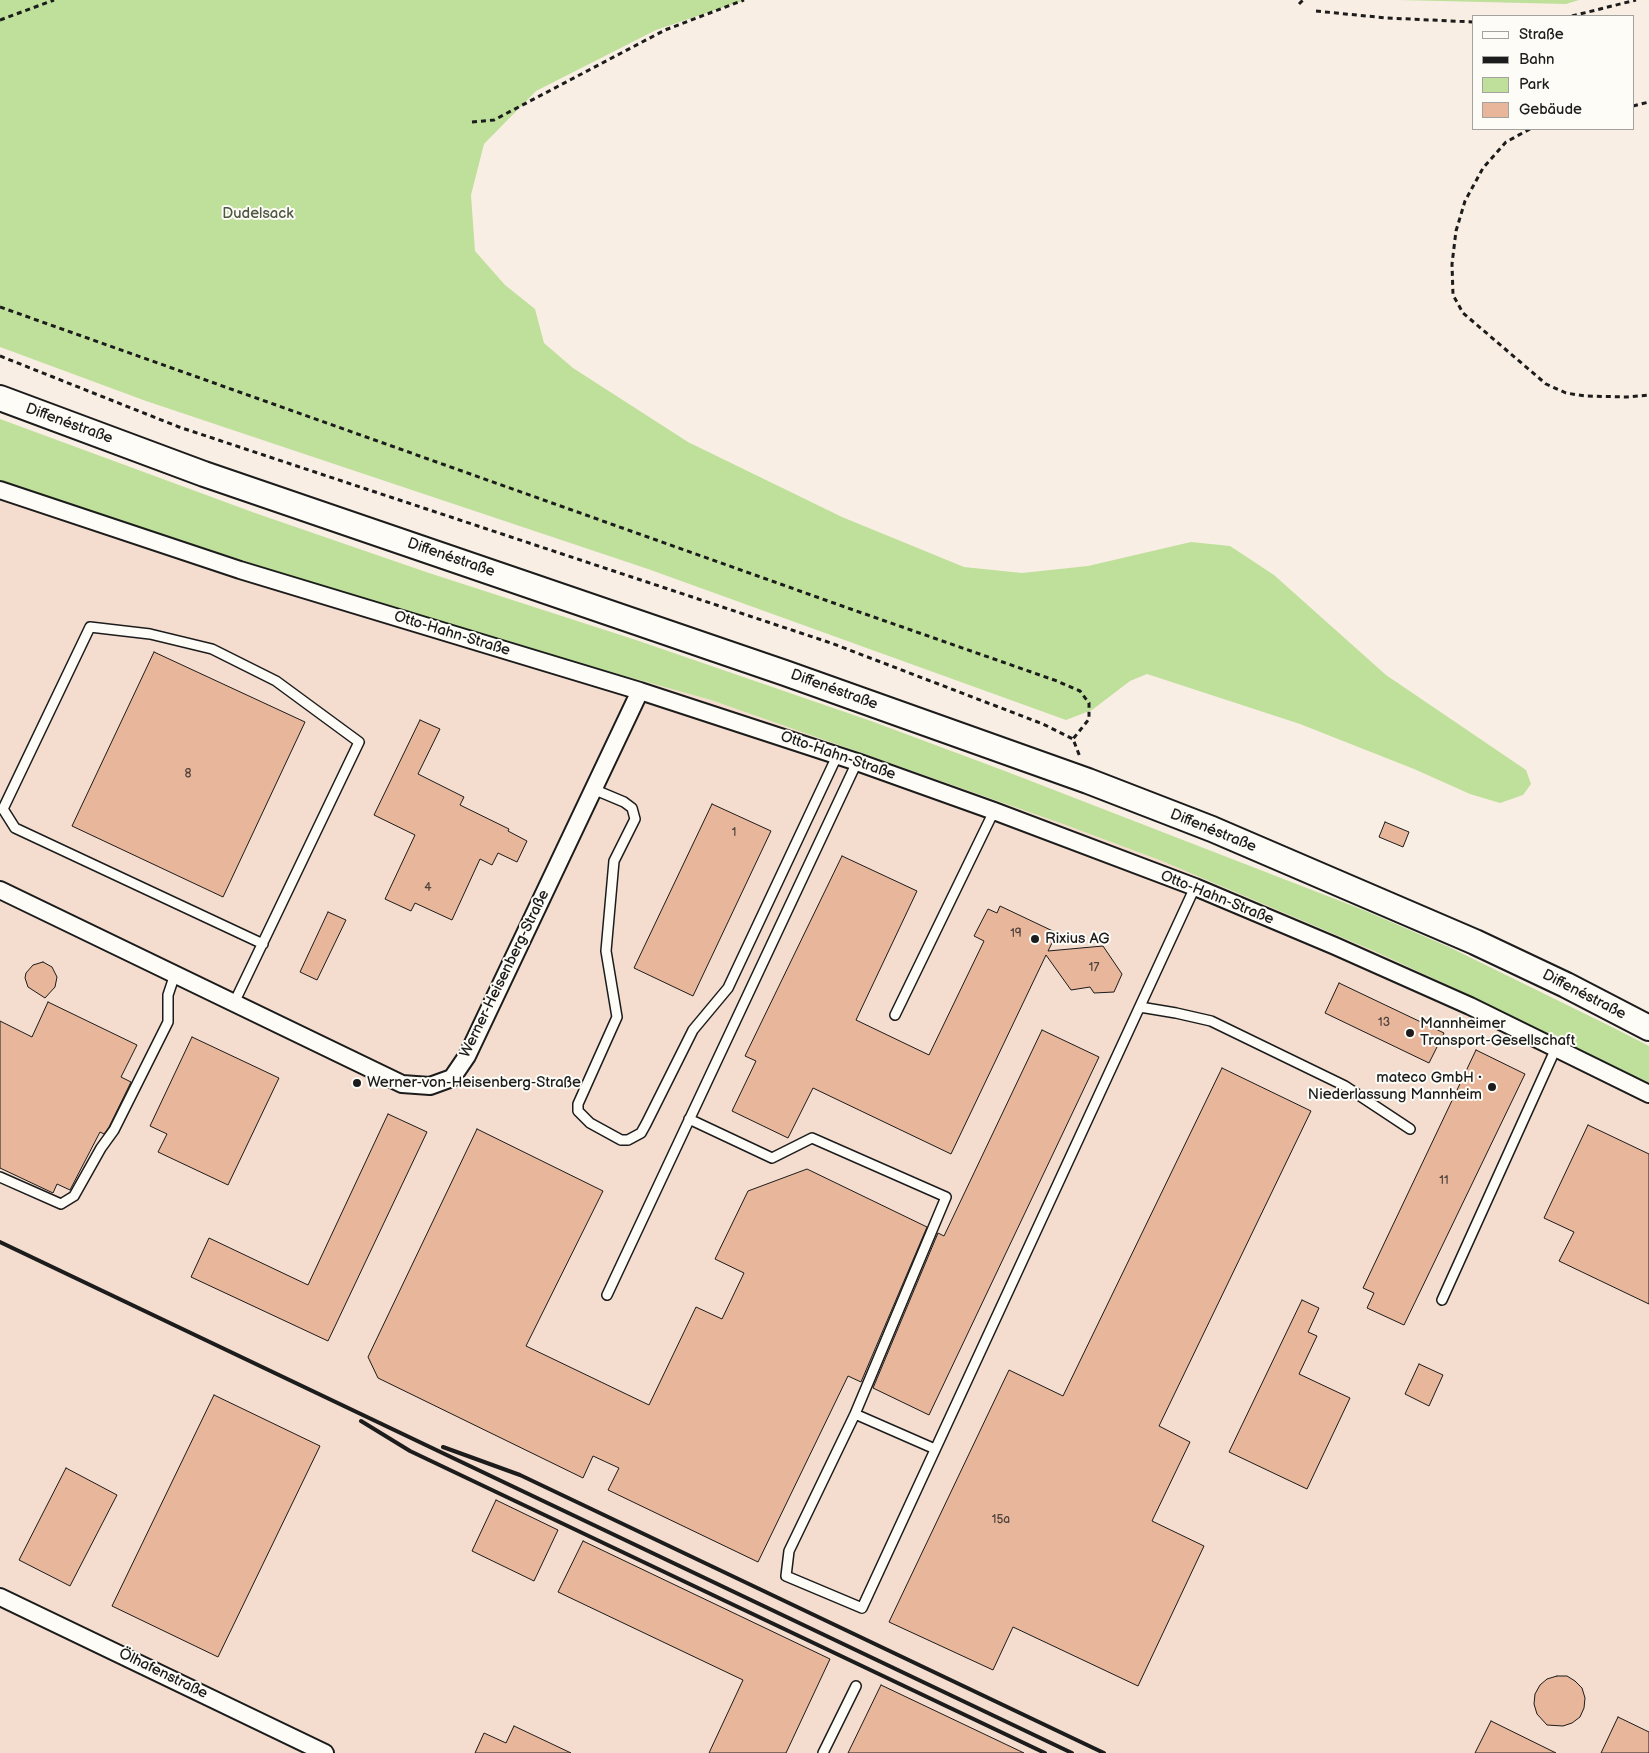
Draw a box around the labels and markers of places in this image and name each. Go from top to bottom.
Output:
place label: Rixius AG [1045,930,1110,948]
marker: Rixius AG [1029,933,1041,945]
place label: Mannheimer Transport-Gesellschaft [1420,1015,1575,1050]
marker: Mannheimer Transport-Gesellschaft [1404,1027,1416,1039]
place label: mateco GmbH • Niederlassung Mannheim [1308,1069,1482,1104]
place label: Werner-von-Heisenberg-Straße [367,1074,581,1092]
marker: Werner-von-Heisenberg-Straße [351,1077,363,1089]
marker: mateco GmbH • Niederlassung Mannheim [1486,1081,1498,1093]

